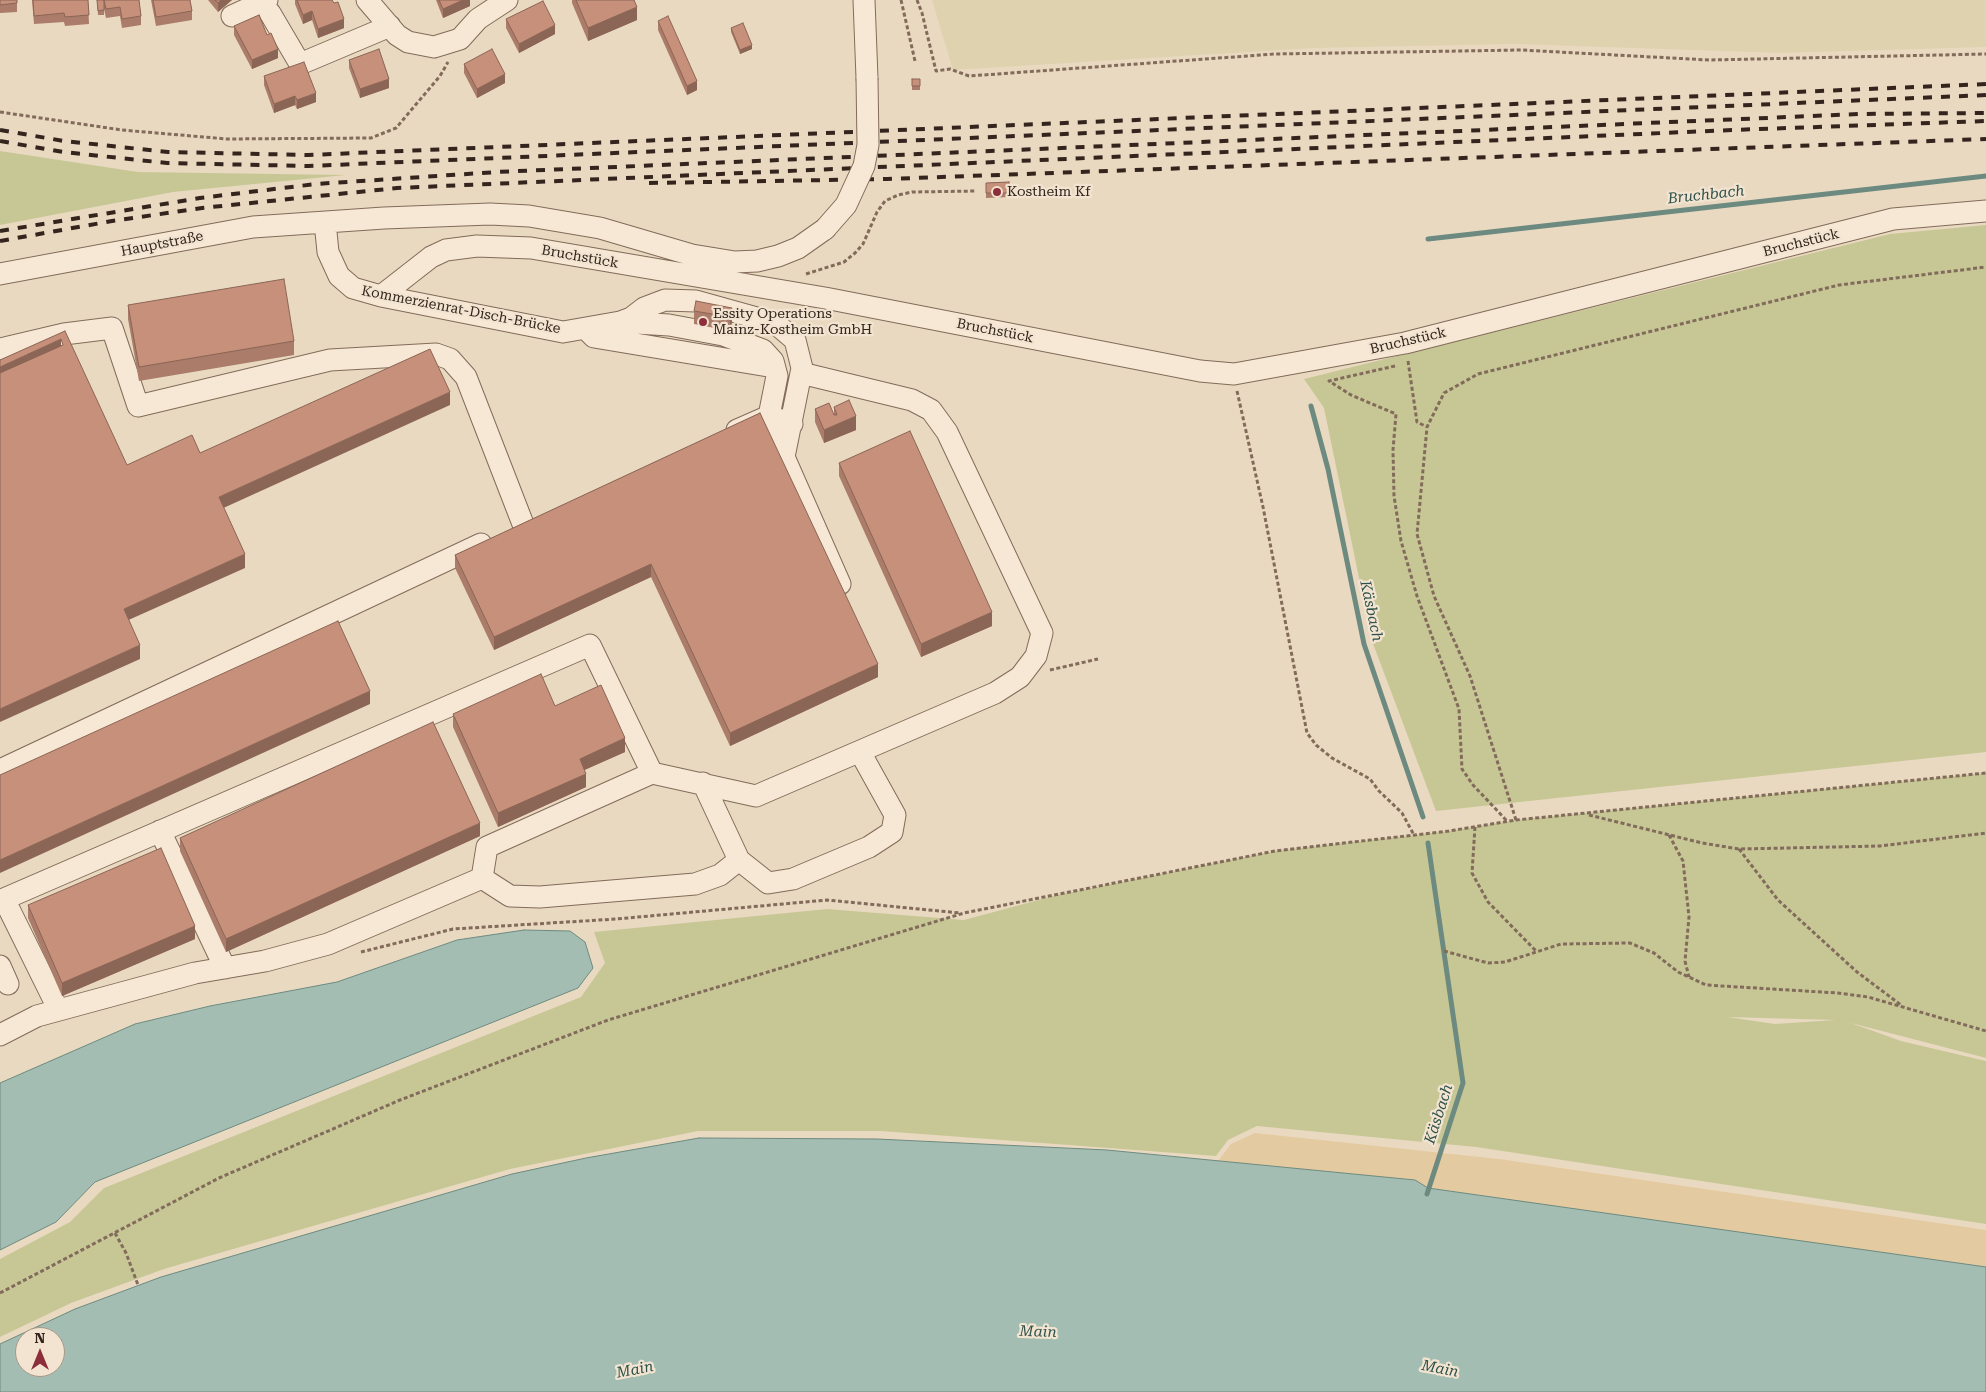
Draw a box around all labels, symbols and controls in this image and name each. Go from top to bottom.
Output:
water label: Bruchbach [1667,182,1745,208]
place label: Kostheim Kf [1007,184,1090,200]
marker: Kostheim Kf [991,186,1003,198]
street label: Bruchstück [1761,225,1841,261]
street label: Hauptstraße [119,228,205,260]
street label: Bruchstück [540,242,620,272]
street label: Kommerzienrat-Disch-Brücke [360,282,562,338]
place label: Essity Operations Mainz-Kostheim GmbH [713,306,872,338]
street label: Bruchstück [955,315,1035,347]
marker: Essity Operations Mainz-Kostheim GmbH [697,316,709,328]
street label: Bruchstück [1368,324,1448,358]
water label: Käsbach [1356,579,1386,643]
water label: Käsbach [1421,1082,1457,1146]
water label: Main [1019,1322,1057,1342]
north arrow [15,1327,65,1377]
text: N [35,1330,45,1346]
water label: Main [1420,1357,1460,1381]
water label: Main [615,1358,655,1382]

